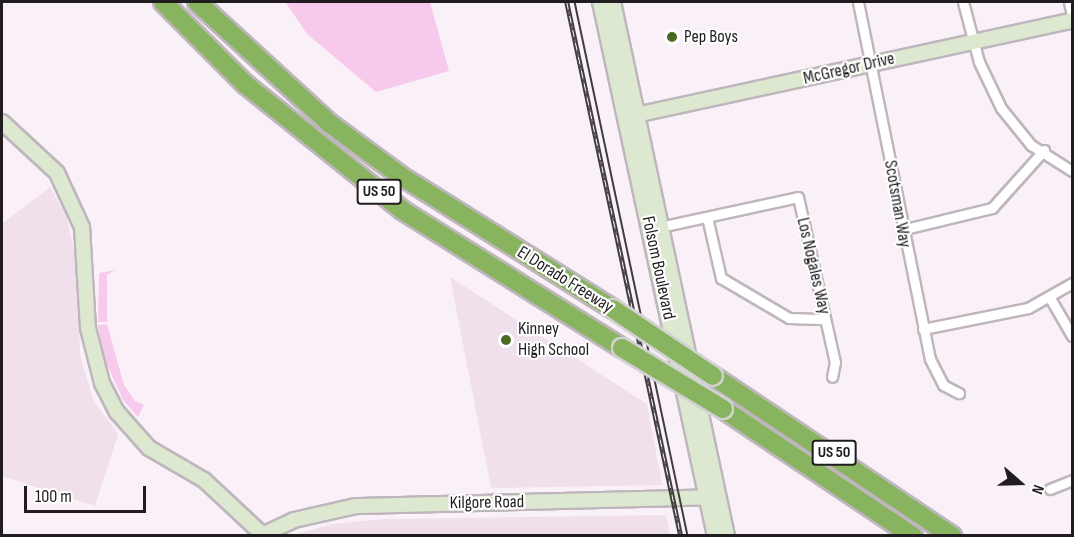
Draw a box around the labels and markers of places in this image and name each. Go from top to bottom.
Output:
place label: Pep Boys [684,26,738,48]
marker: Pep Boys [665,30,679,44]
place label: Kinney High School [518,319,589,362]
marker: Kinney High School [499,333,513,347]

